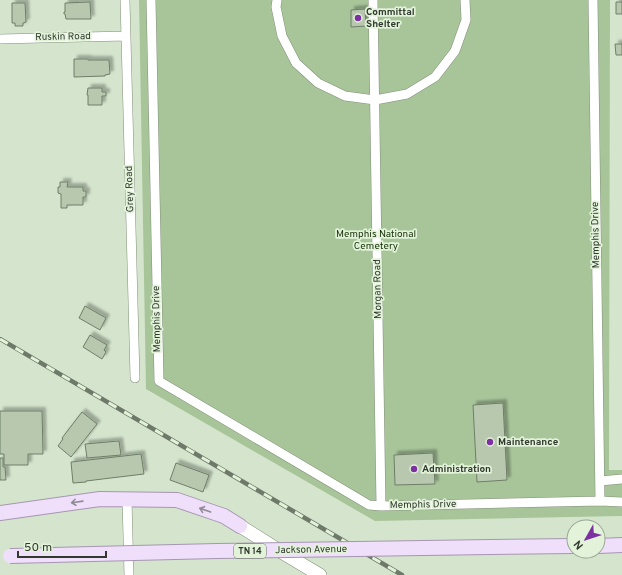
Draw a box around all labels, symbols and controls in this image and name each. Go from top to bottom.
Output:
place label: Committal Shelter [366,6,415,31]
marker: Committal Shelter [353,13,363,23]
street label: Ruskin Road [35,30,91,44]
street label: Grey Road [123,166,137,212]
street label: Memphis Drive [589,202,603,268]
park label: Memphis National Cemetery [336,228,416,253]
street label: Morgan Road [371,259,385,319]
street label: Memphis Drive [150,286,164,352]
place label: Maintenance [498,436,559,449]
marker: Maintenance [485,437,495,447]
place label: Administration [422,463,491,476]
marker: Administration [409,464,419,474]
one-way arrow [71,498,84,506]
street label: Memphis Drive [390,498,456,512]
one-way arrow [200,505,212,513]
north arrow [566,519,606,559]
scale bar [18,533,106,559]
text: N [571,537,587,552]
text: 50 m [24,540,52,556]
street label: Jackson Avenue [275,543,347,557]
road number: TN 14 [234,544,266,558]

